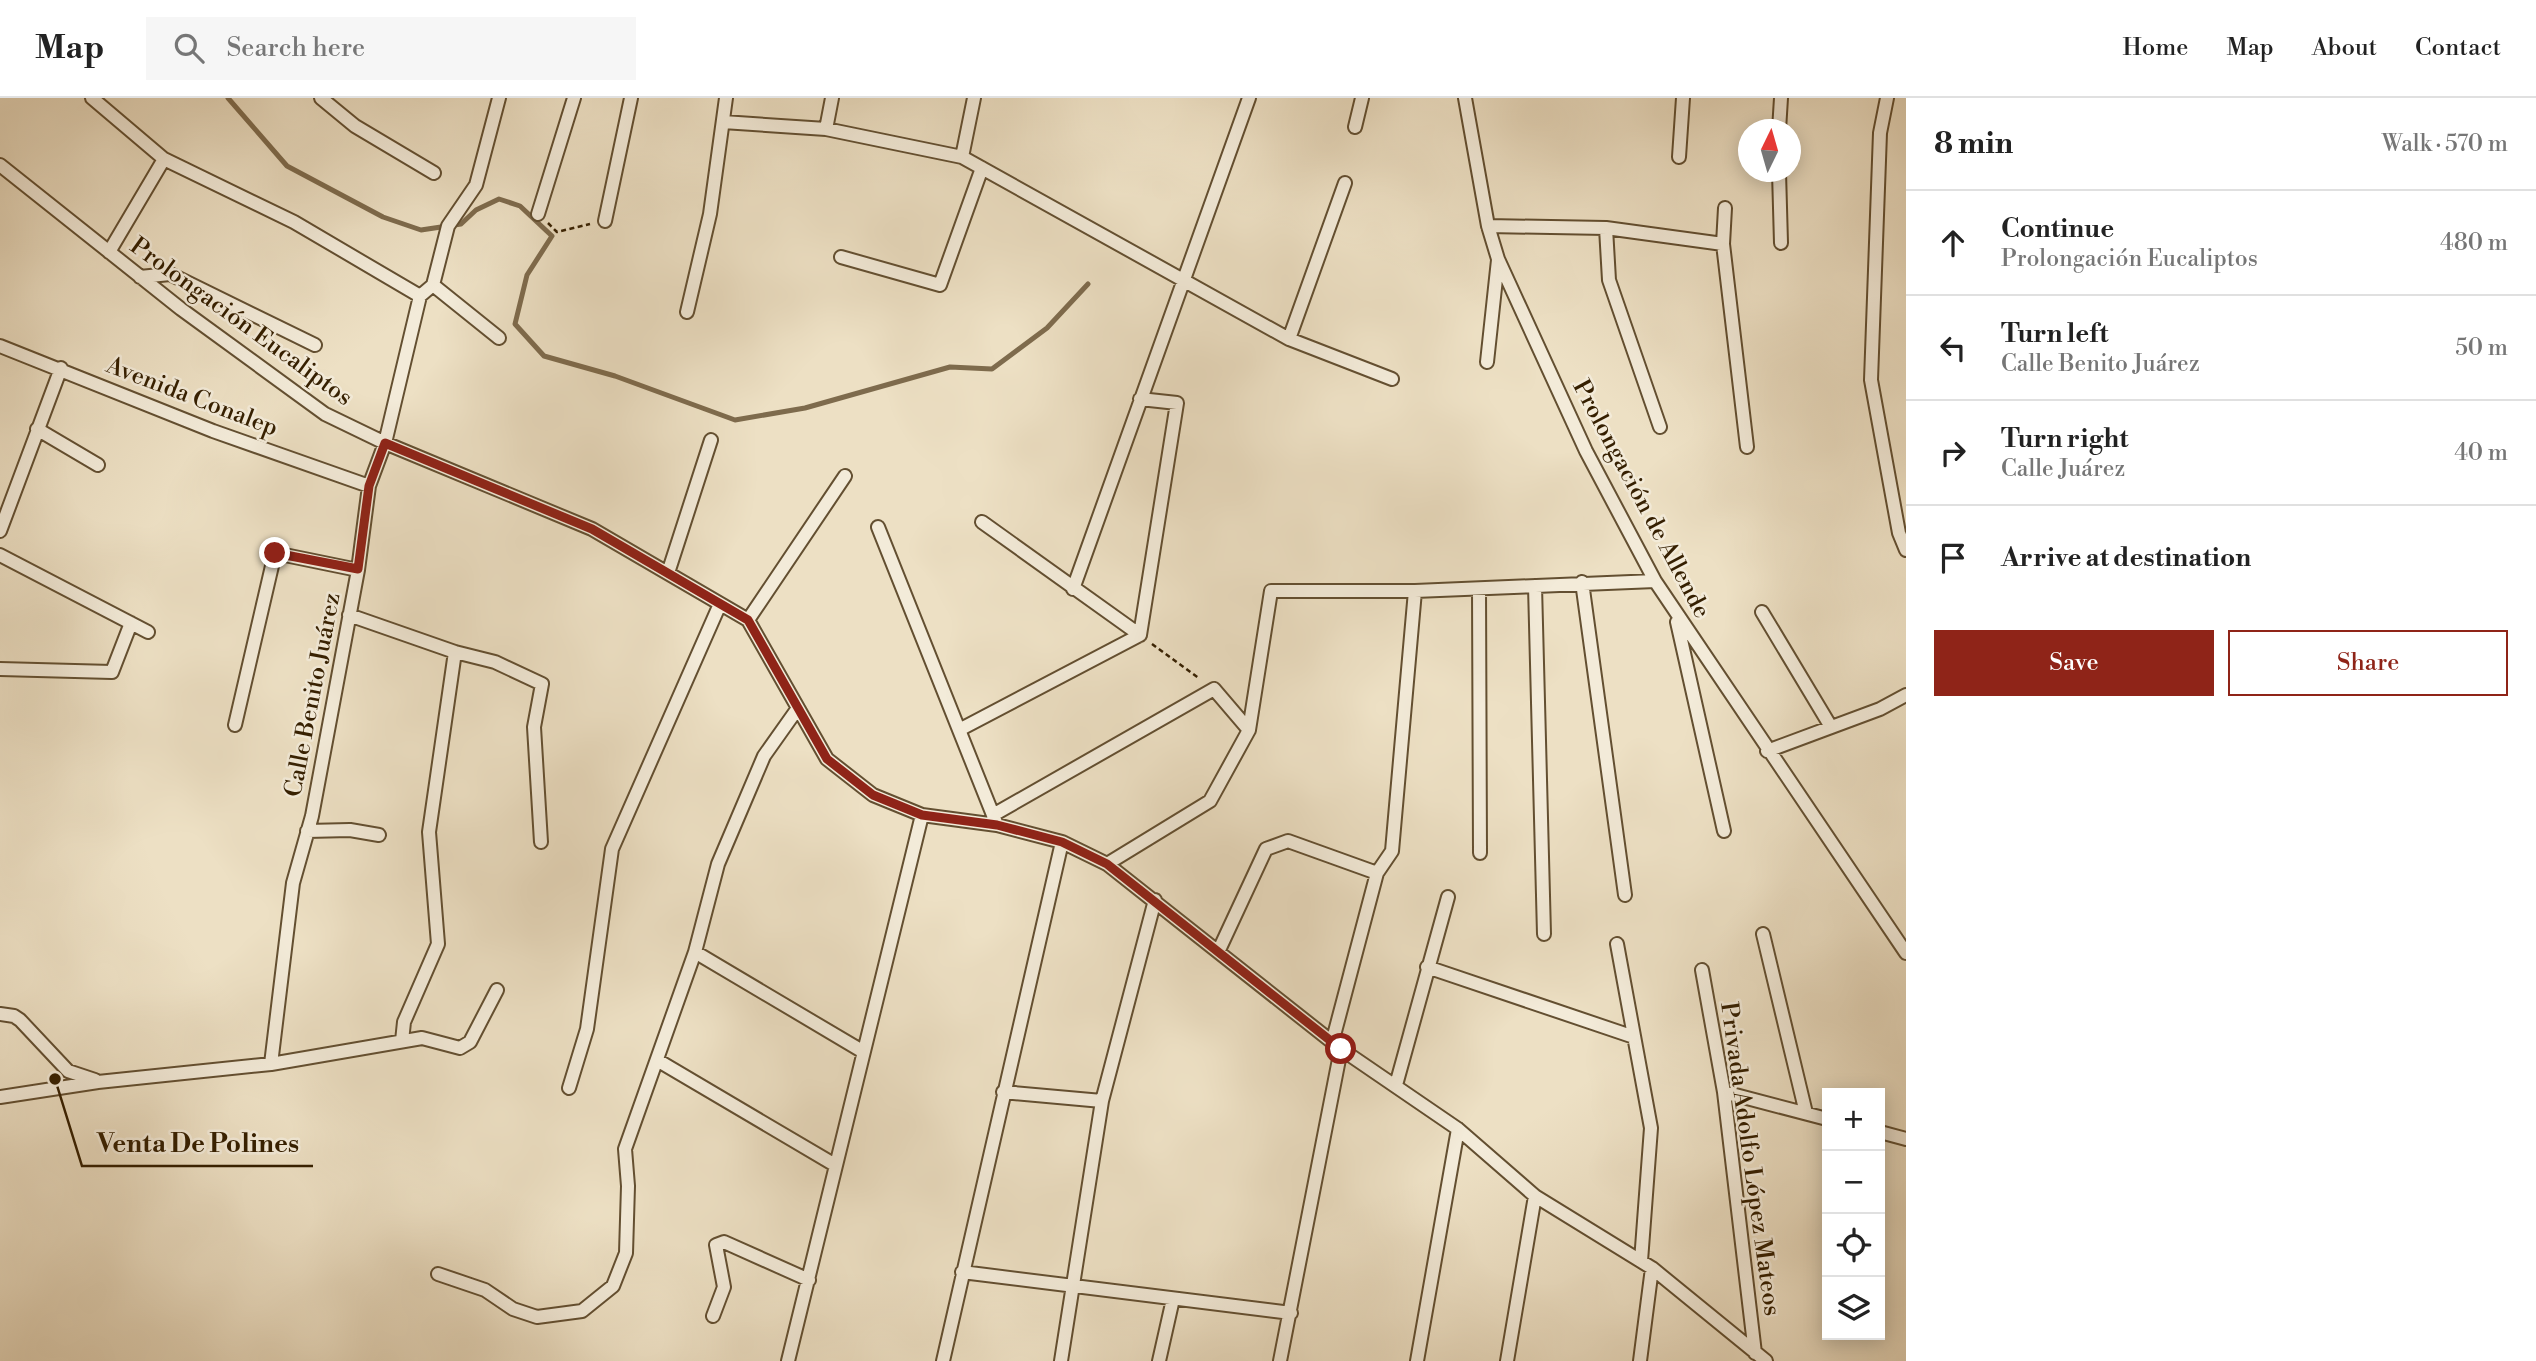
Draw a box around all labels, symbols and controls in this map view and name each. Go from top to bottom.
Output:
search box [146,17,636,80]
text: Map [35,28,104,69]
icon: search [170,29,208,67]
text: Search here [226,32,365,64]
text: Home [2123,33,2188,63]
text: Map [2226,33,2274,63]
text: About [2312,33,2377,63]
text: Contact [2415,33,2501,63]
north arrow [1738,119,1801,182]
text: 8 min [1934,125,2013,163]
text: Walk · 570 m [2382,130,2508,158]
text: Continue [2001,213,2114,245]
icon: ahead [1934,224,1972,262]
text: 480 m [2440,229,2508,257]
street label: Prolongación Eucaliptos [124,231,358,413]
text: Prolongación Eucaliptos [2001,245,2258,273]
text: Turn left [2001,318,2109,350]
icon: left [1934,329,1972,367]
text: 50 m [2455,334,2508,362]
street label: Avenida Conalep [101,350,282,444]
text: Calle Benito Juárez [2001,350,2200,378]
street label: Prolongación de Allende [1565,375,1717,623]
text: Turn right [2001,423,2129,455]
icon: right [1934,434,1972,472]
text: 40 m [2454,439,2508,467]
text: Calle Juárez [2001,455,2125,483]
route end [259,537,290,568]
icon: arrive [1934,539,1972,577]
text: Arrive at destination [2001,542,2251,574]
street label: Calle Benito Juárez [278,590,348,800]
button: Save [1934,630,2214,696]
button: Share [2228,630,2508,696]
street label: Privada Adolfo López Mateos [1713,1000,1787,1318]
route start [1325,1033,1356,1064]
map controls [1822,1088,1885,1340]
button: + [1822,1088,1885,1151]
callout: Venta De Polines [82,1119,313,1166]
text: Venta De Polines [96,1128,299,1160]
button: − [1822,1151,1885,1214]
button: locate [1822,1214,1885,1277]
button: layers [1822,1277,1885,1340]

